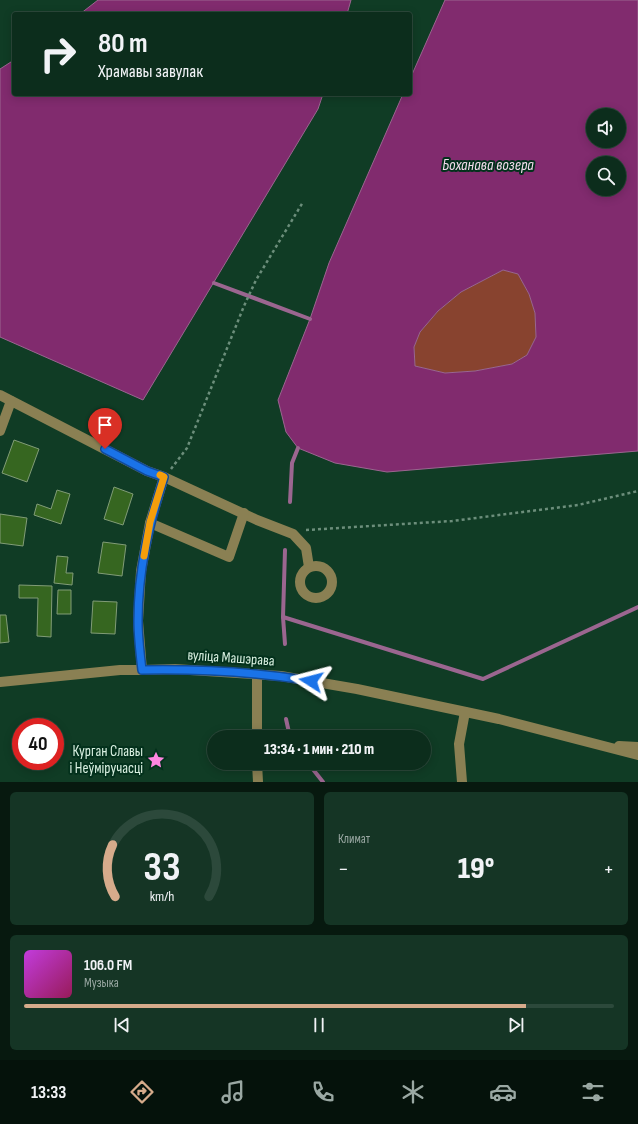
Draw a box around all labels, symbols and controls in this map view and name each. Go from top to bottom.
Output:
text: 80 m [98,27,147,60]
icon: right [32,28,84,80]
text: Храмавы завулак [98,61,203,82]
map controls [586,108,626,196]
button: sound [586,108,626,148]
water label: Боханава возера [442,156,534,175]
button: search [586,156,626,196]
pin [88,408,122,449]
icon: arrive [94,414,116,436]
street label: вуліца Машэрава [187,645,275,671]
position arrow [290,660,332,702]
speed limit sign: 40 [12,718,64,770]
text: 13:34 · 1 мин · 210 m [264,740,374,759]
place label: Курган Славы і Неўміручасці [70,742,143,778]
place icon: Курган Славы і Неўміручасці [146,750,166,770]
text: Климат [338,831,370,847]
text: 33 [143,842,181,891]
text: 19° [458,851,494,887]
text: − [338,856,349,883]
text: + [603,856,614,883]
text: km/h [150,887,174,904]
text: 106.0 FM [84,956,132,975]
text: Музыка [84,975,119,991]
icon: previous [111,1014,133,1036]
icon: pause [308,1014,330,1036]
icon: next [505,1014,527,1036]
icon: directions [128,1078,156,1106]
icon: music [219,1078,247,1106]
icon: phone [309,1078,337,1106]
icon: climate [399,1078,427,1106]
icon: car [489,1078,517,1106]
icon: filters [579,1078,607,1106]
text: 13:33 [31,1082,66,1103]

